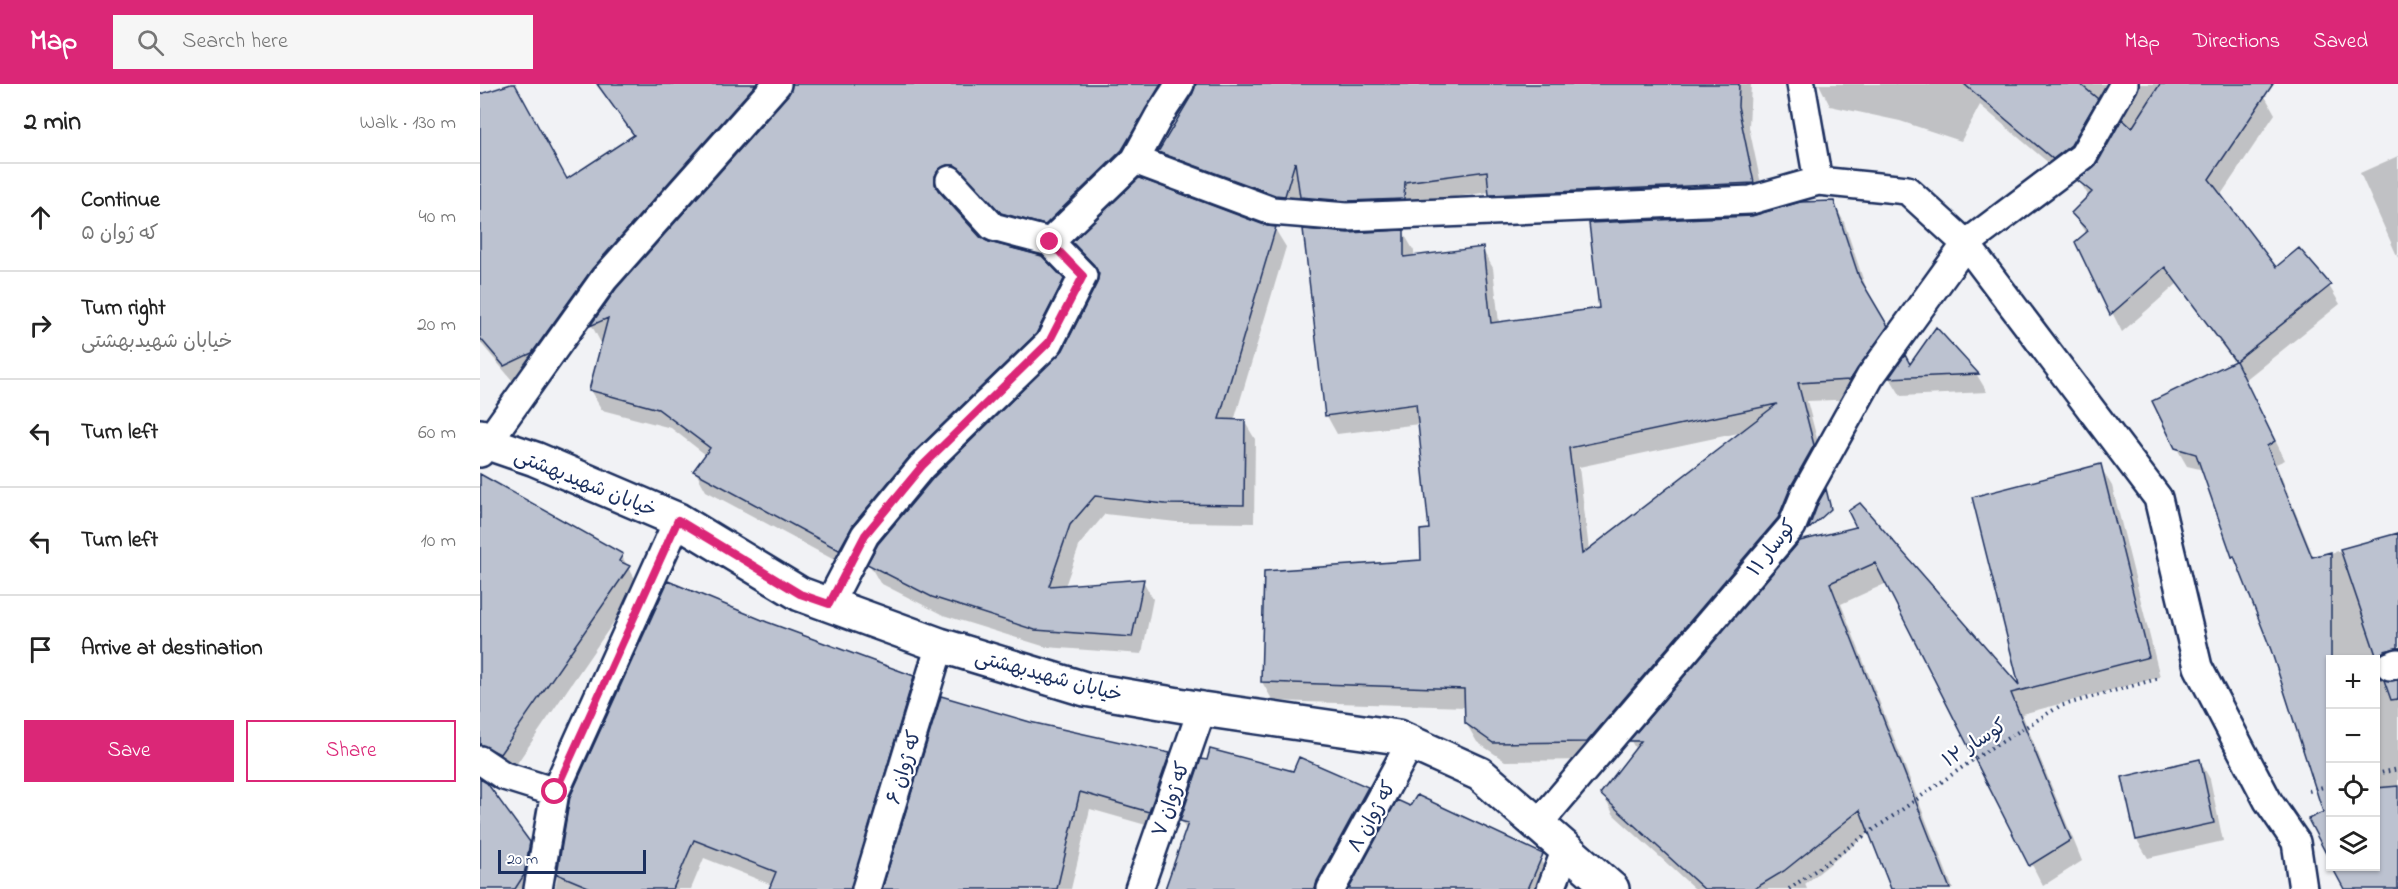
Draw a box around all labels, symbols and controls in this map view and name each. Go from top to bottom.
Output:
search box [113,15,533,69]
text: Map [30,22,77,63]
icon: search [134,26,167,59]
text: Search here [182,26,288,58]
text: Map [2124,27,2160,57]
text: Directions [2193,27,2280,57]
text: Saved [2313,27,2368,57]
text: 2 min [24,104,81,142]
text: Walk · 130 m [360,109,456,138]
text: Continue [81,185,160,217]
icon: ahead [24,201,57,234]
text: 40 m [419,203,456,232]
text: که ژوان ۵ [81,220,159,249]
route end [1036,228,1062,254]
text: Turn right [81,293,166,325]
icon: right [24,309,57,342]
text: 20 m [417,311,456,340]
text: خیابان شهیدبهشتی [81,328,232,357]
icon: left [24,417,57,450]
text: Turn left [81,417,158,449]
text: 60 m [418,419,456,448]
street label: خیابان شهیدبهشتی [509,443,661,526]
street label: کوسار ۱۱ [1741,514,1805,583]
icon: left [24,525,57,558]
text: Turn left [81,525,158,557]
text: 10 m [420,527,456,556]
icon: arrive [24,633,57,666]
text: Arrive at destination [81,633,263,665]
street label: خیابان شهیدبهشتی [971,644,1125,711]
map controls [2326,655,2380,871]
button: + [2326,655,2380,709]
button: − [2326,709,2380,763]
street label: کوسار ۱۲ [1937,712,2013,776]
button: Save [24,720,234,782]
button: Share [246,720,456,782]
street label: که ژوان ۶ [880,727,930,808]
street label: که ژوان ۷ [1146,758,1199,841]
button: locate [2326,763,2380,817]
street label: که ژوان ۸ [1342,776,1405,858]
route start [541,778,567,804]
button: layers [2326,817,2380,871]
scale bar [498,847,646,874]
text: 20 m [507,848,538,872]

